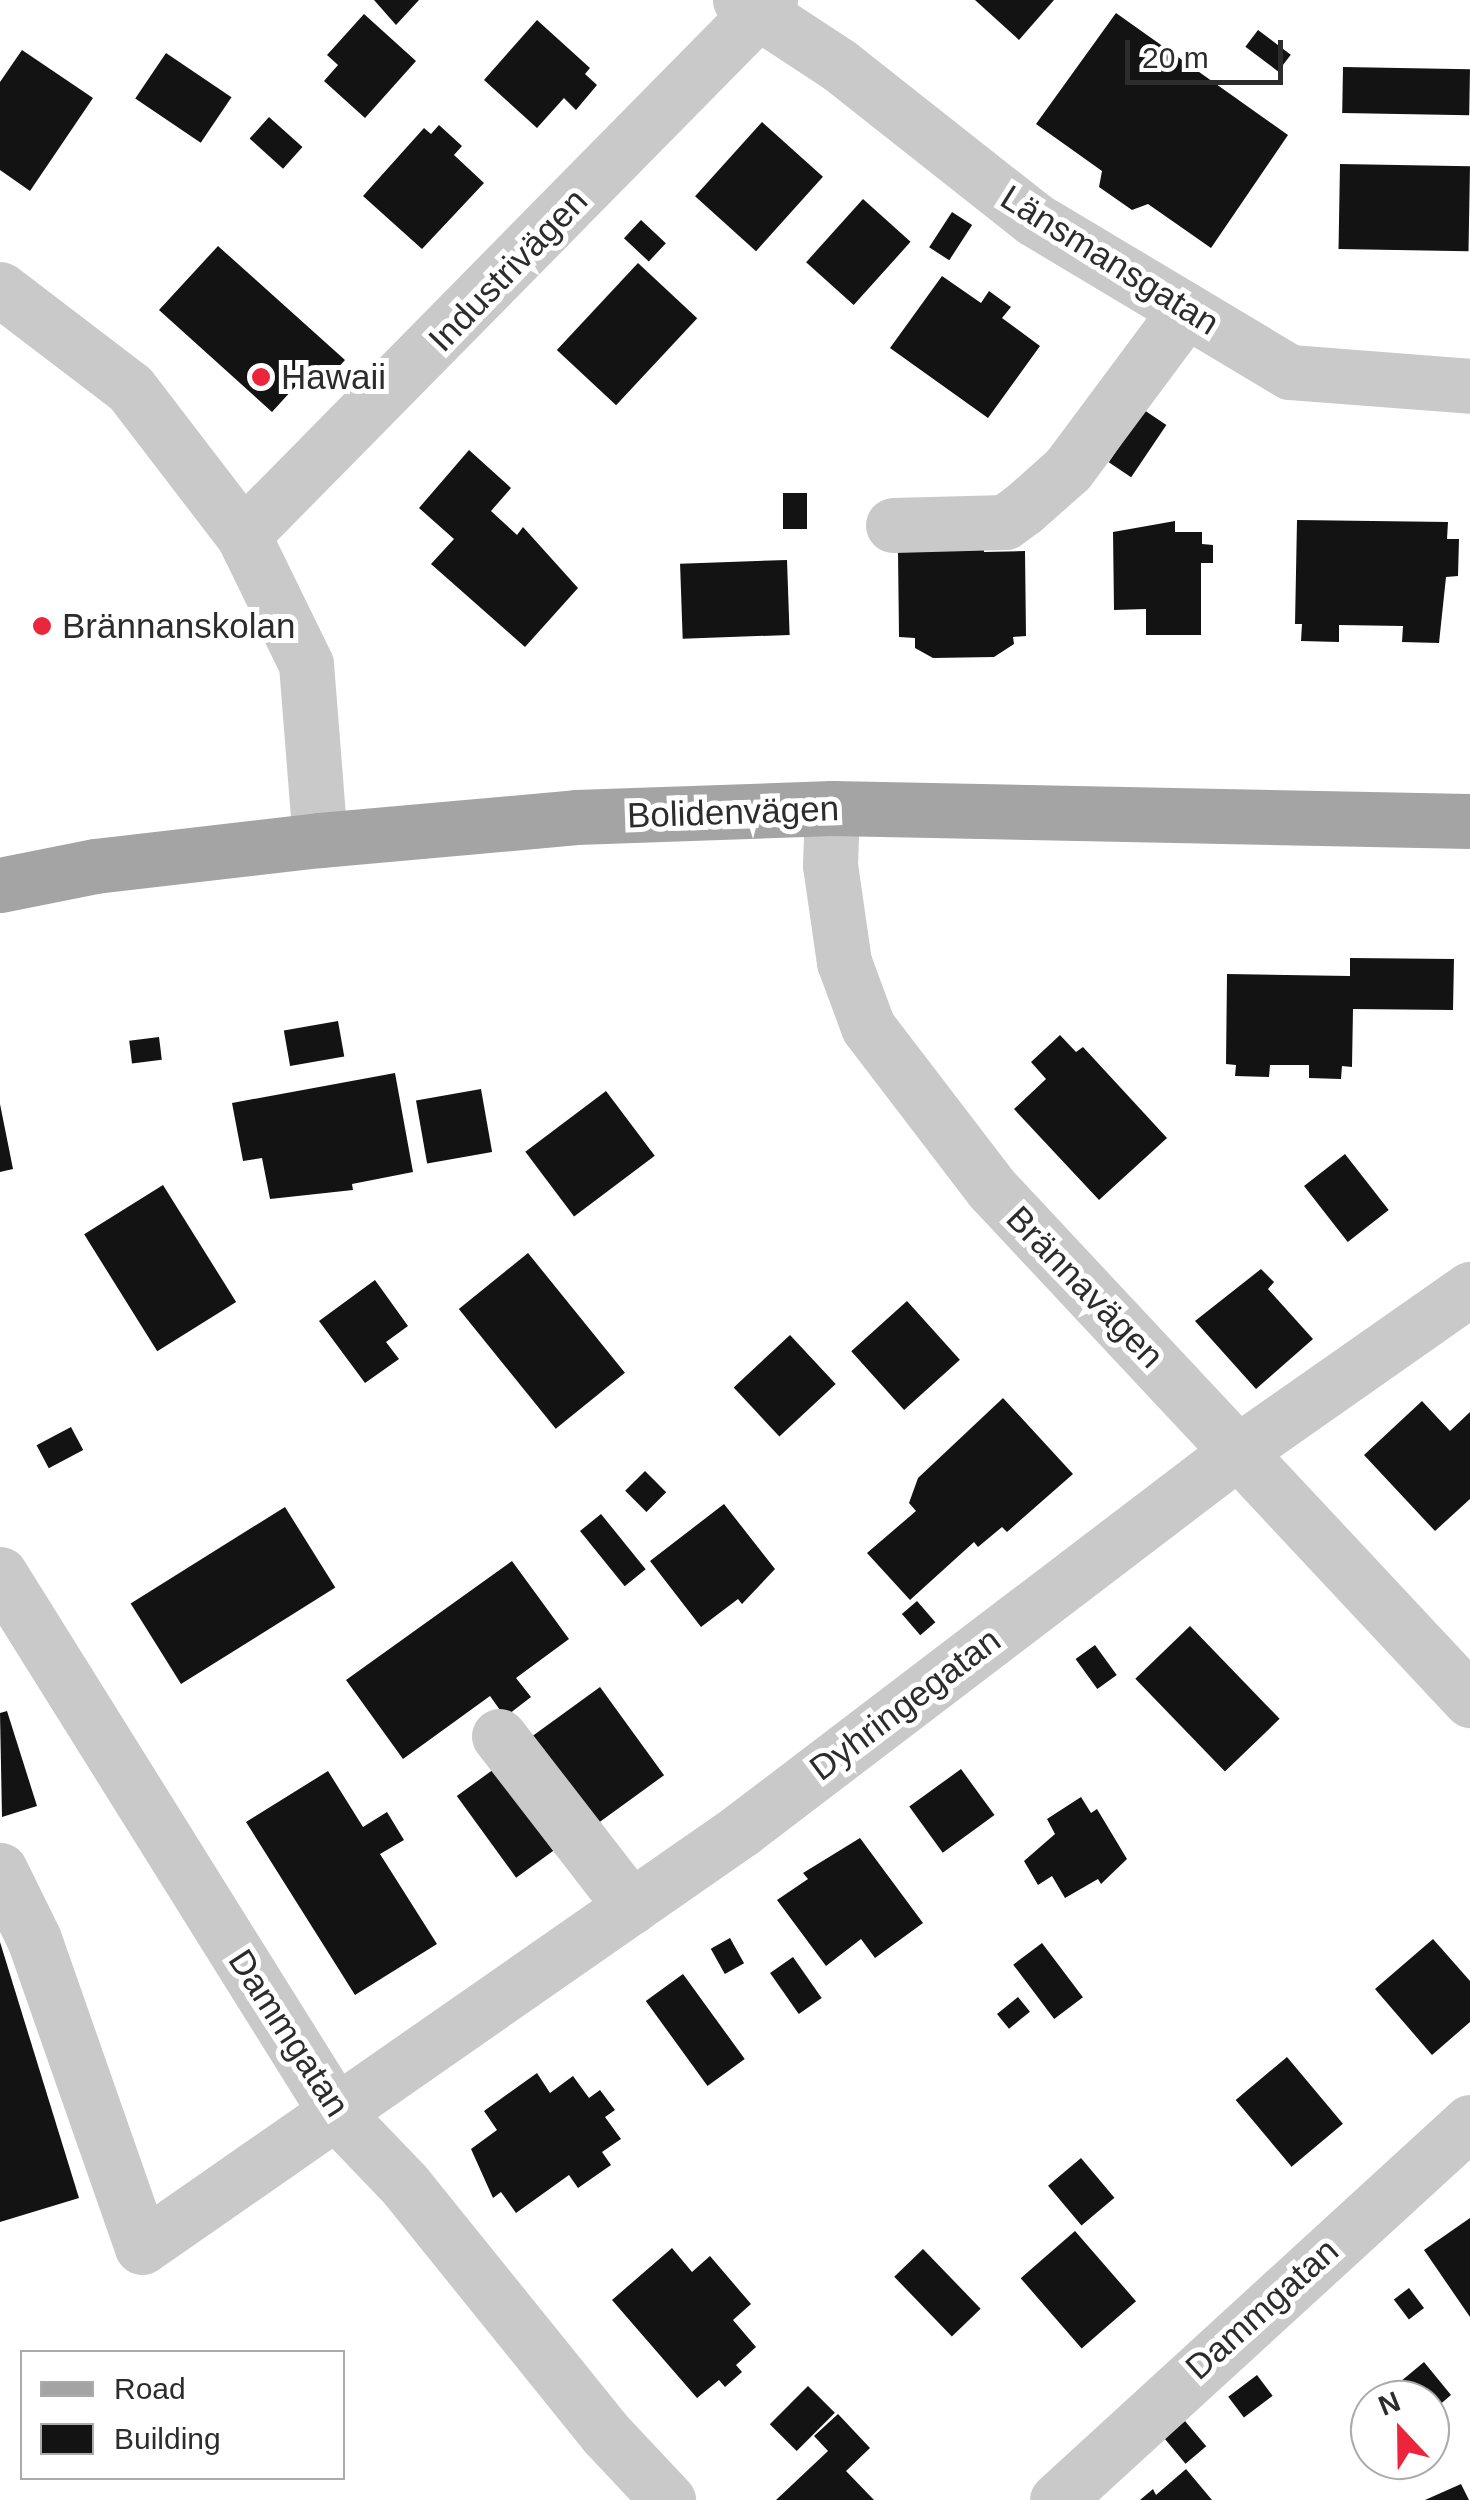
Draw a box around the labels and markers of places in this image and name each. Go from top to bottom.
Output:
place label: Hawaii [281,356,386,398]
marker: Hawaii [250,366,272,388]
place label: Brännanskolan [62,605,295,647]
marker: Brännanskolan [31,615,53,637]

